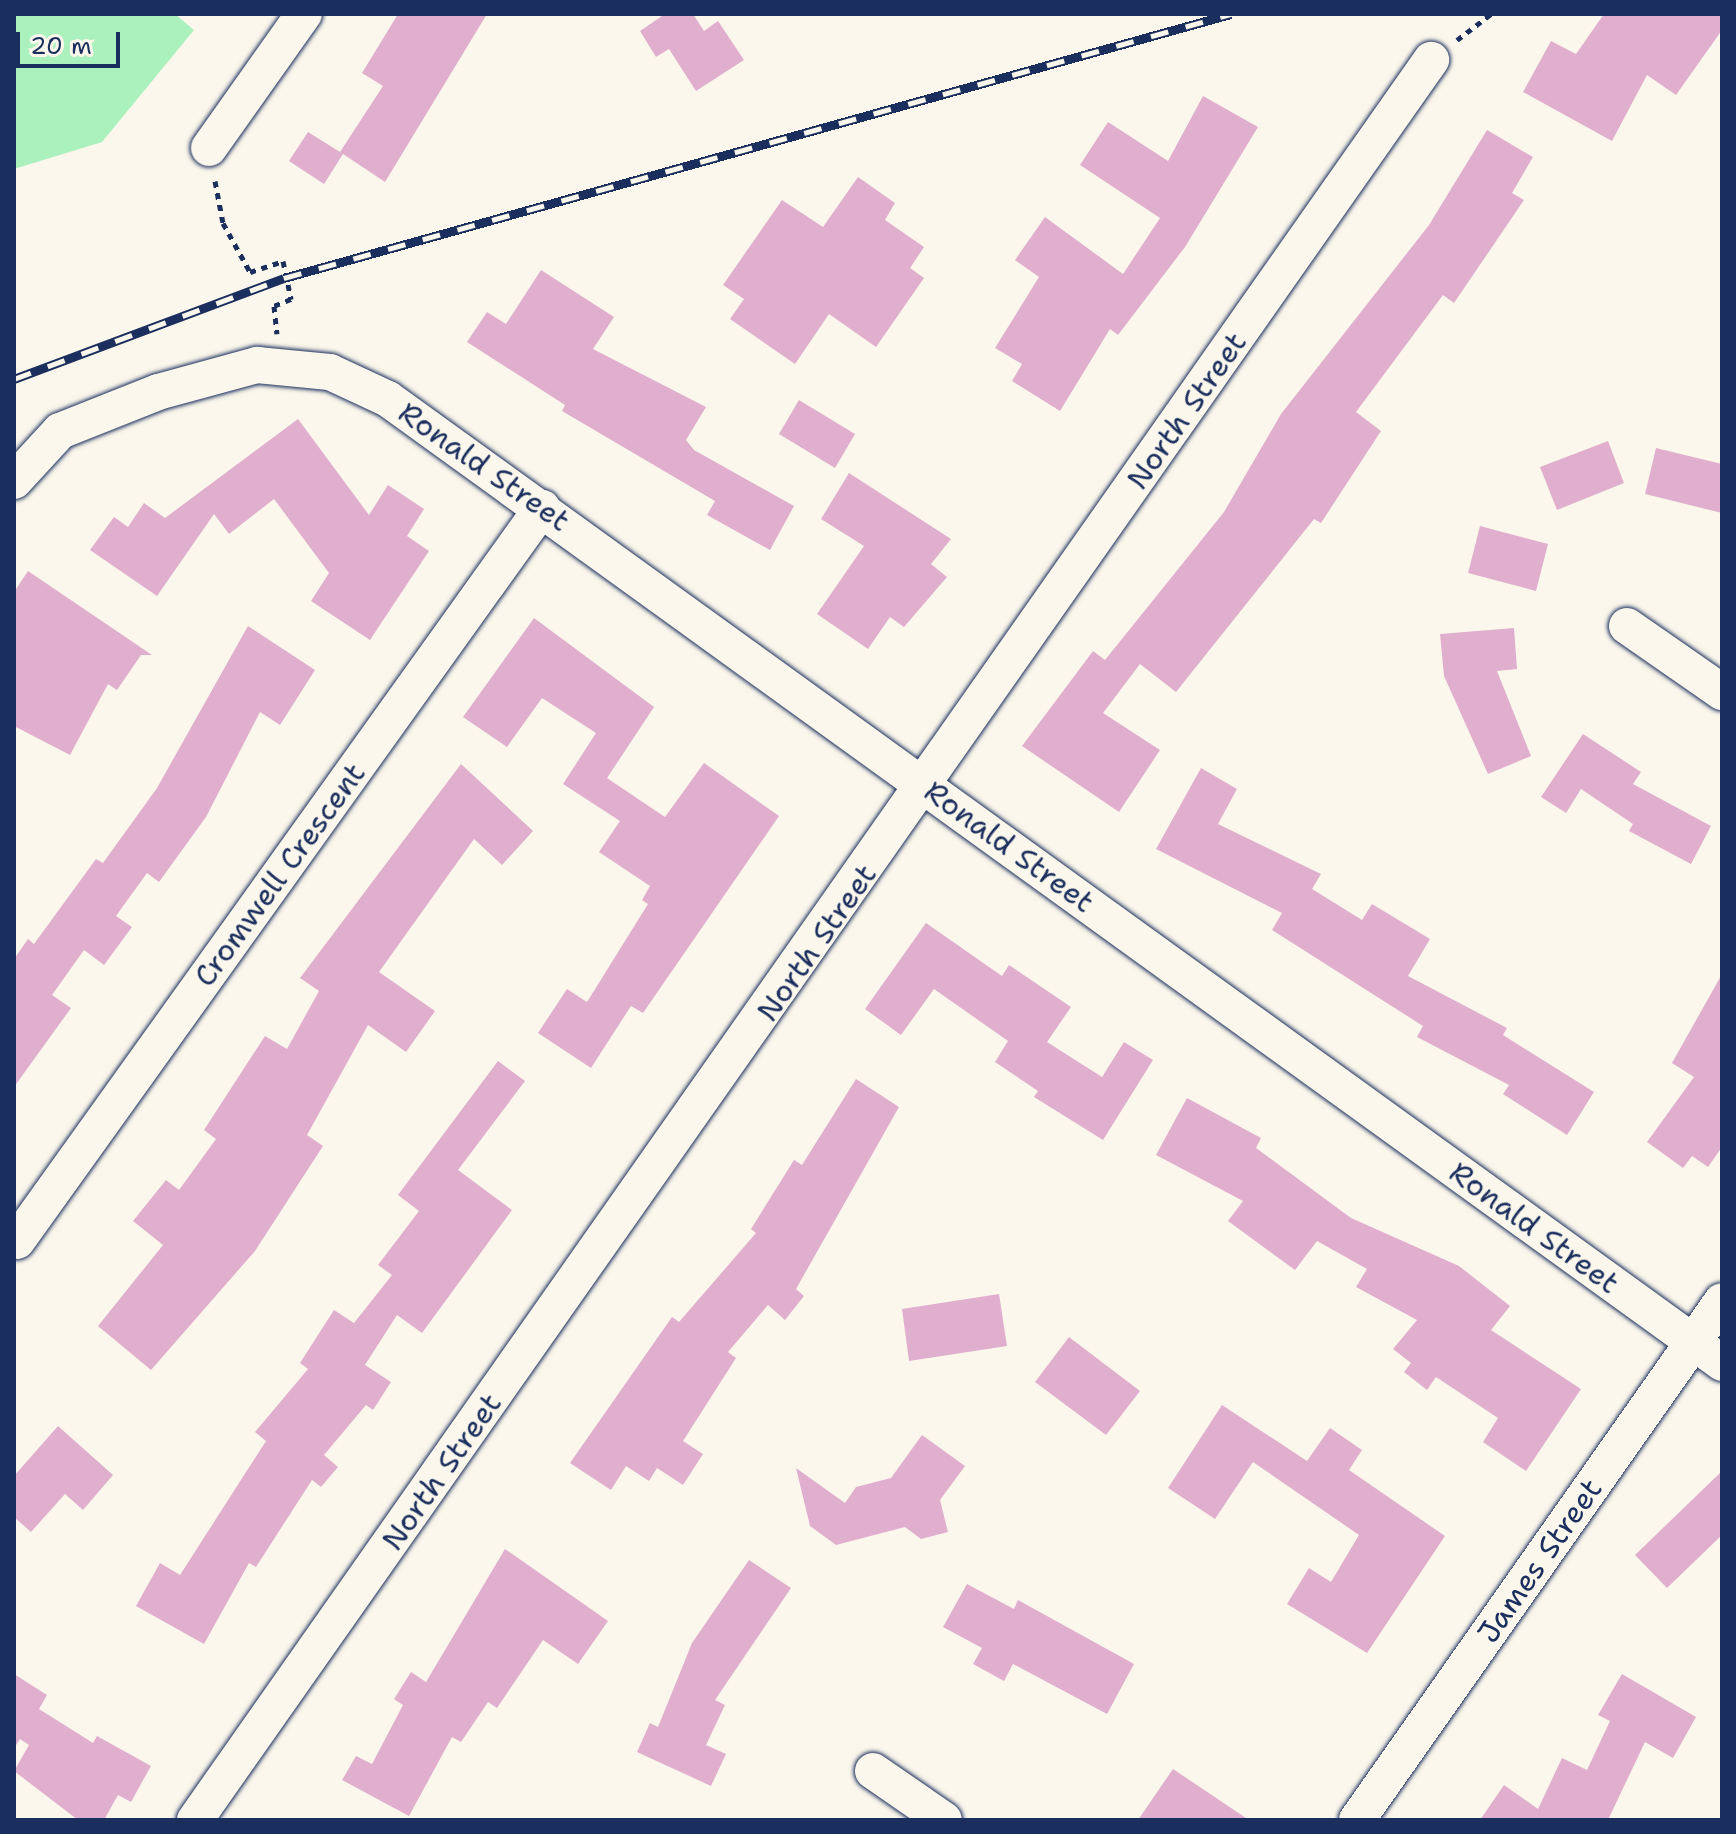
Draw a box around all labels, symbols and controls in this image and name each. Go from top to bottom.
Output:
scale bar [20,16,124,66]
text: 20 m [30,30,92,62]
street label: North Street [1120,326,1254,496]
street label: Ronald Street [391,395,577,539]
street label: Cromwell Crescent [187,756,373,994]
street label: Ronald Street [917,773,1101,921]
street label: North Street [750,858,884,1028]
street label: Ronald Street [1442,1154,1626,1302]
street label: North Street [375,1387,509,1557]
street label: James Street [1470,1472,1610,1650]

